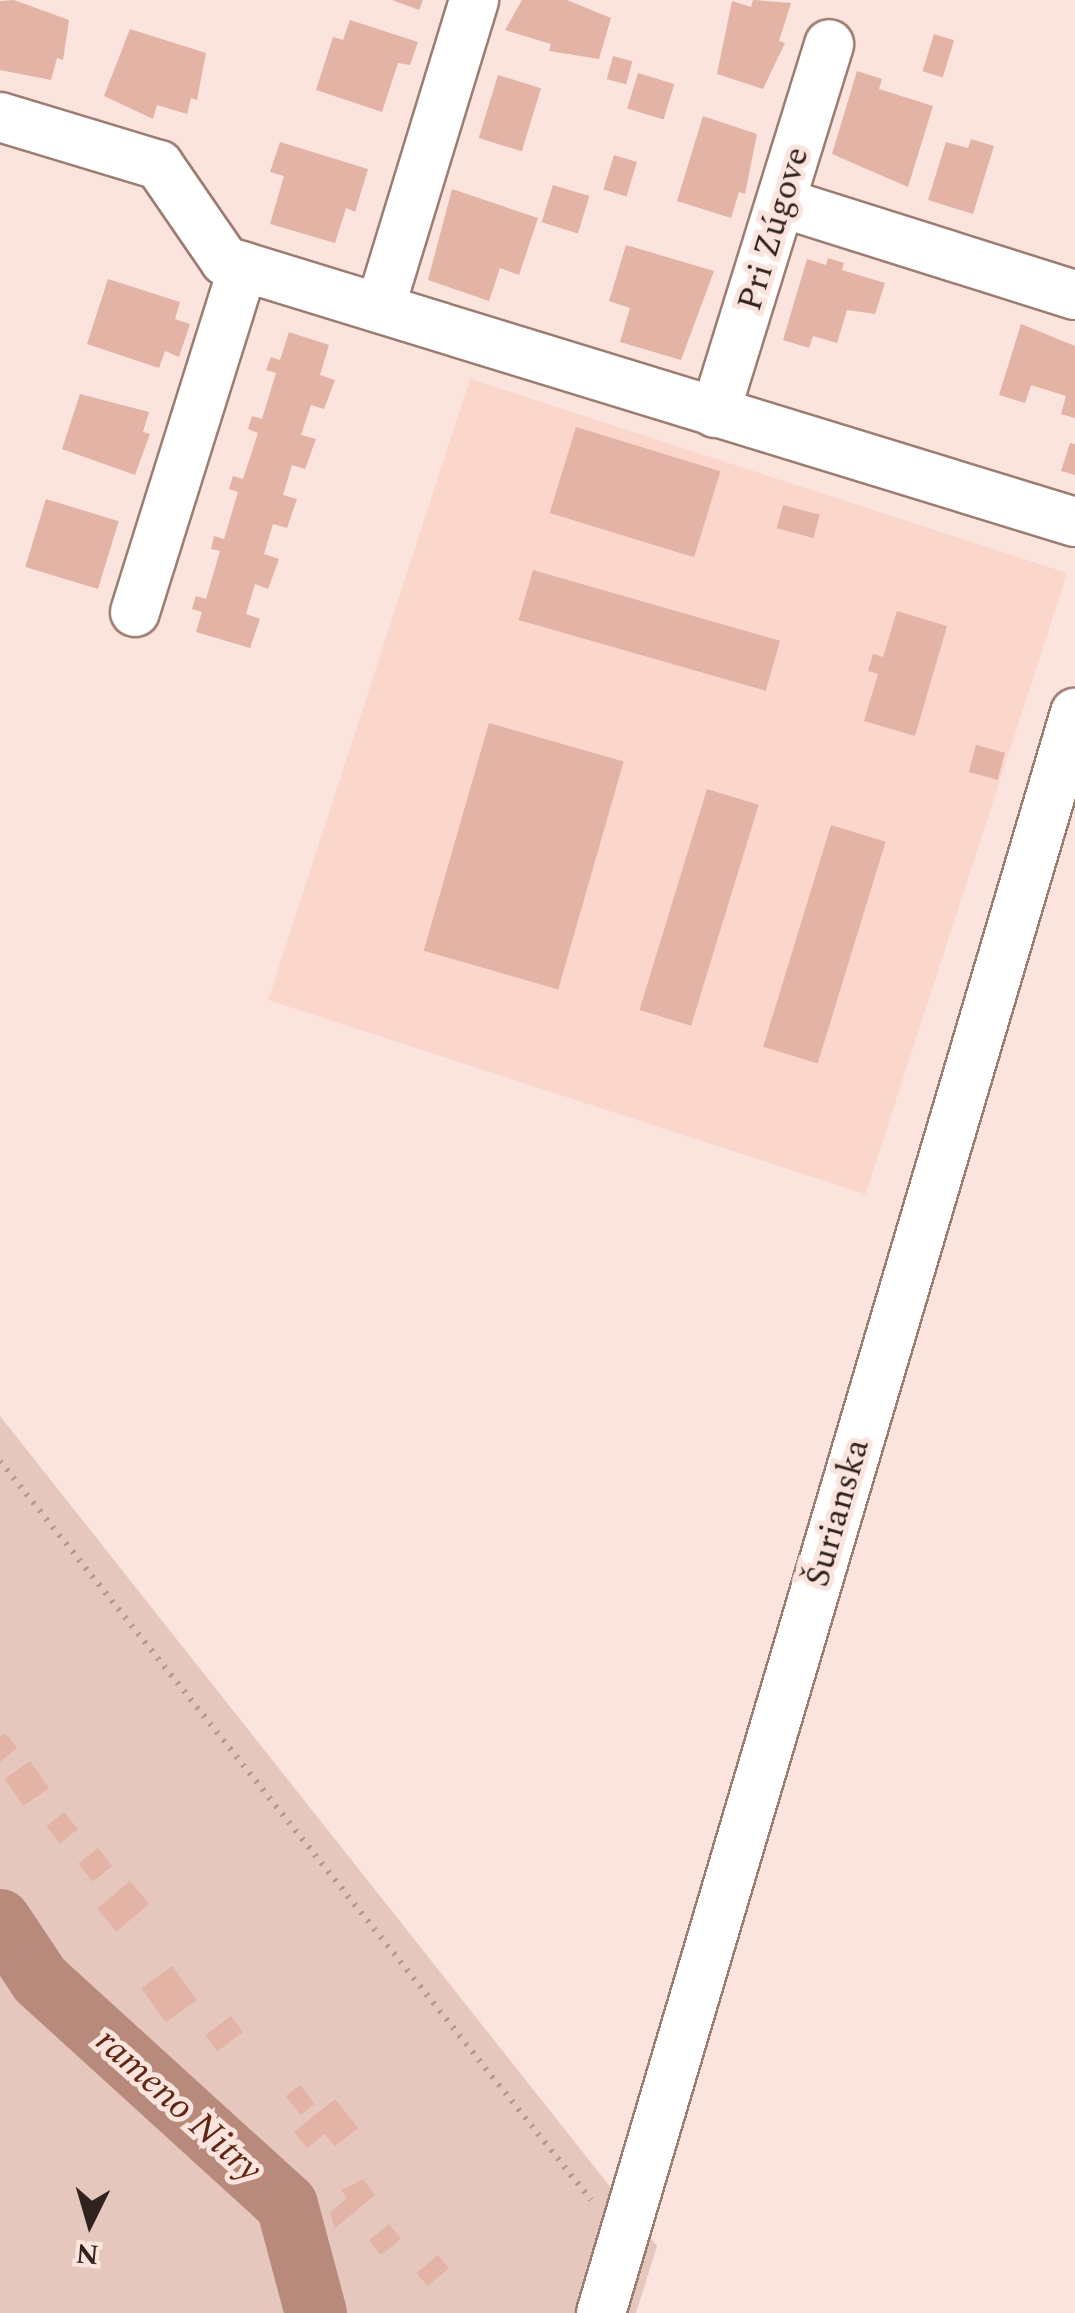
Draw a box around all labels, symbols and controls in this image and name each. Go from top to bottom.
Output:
street label: Pri Zúgove [729,142,819,316]
street label: Šurianska [797,1434,879,1592]
water label: rameno Nitry [85,2019,271,2193]
north arrow [40,2173,140,2273]
text: N [74,2231,101,2276]

